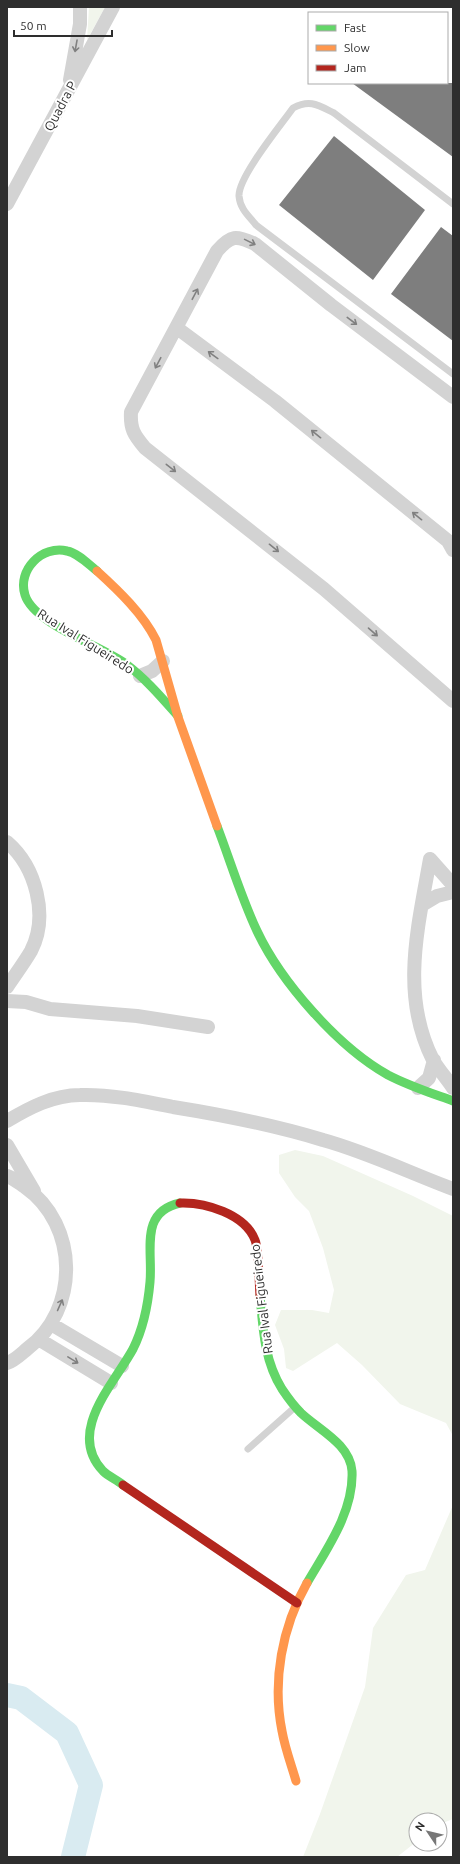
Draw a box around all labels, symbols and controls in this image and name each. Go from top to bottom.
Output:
scale bar [14,12,112,38]
legend [308,12,448,84]
text: 50 m [20,19,47,32]
text: Fast [344,21,366,34]
one-way arrow [72,39,80,52]
text: Slow [344,41,370,54]
text: Jam [344,61,366,74]
street label: Quadra P [41,79,80,134]
one-way arrow [243,239,255,246]
one-way arrow [192,288,199,300]
one-way arrow [347,317,358,325]
one-way arrow [208,351,219,359]
one-way arrow [154,356,162,368]
one-way arrow [311,430,322,439]
one-way arrow [166,464,177,472]
one-way arrow [412,512,423,520]
one-way arrow [268,544,279,552]
street label: Rua Ival Figueiredo [35,606,137,676]
one-way arrow [368,627,378,636]
street label: Rua Ival Figueiredo [247,1243,275,1355]
one-way arrow [57,1299,64,1311]
one-way arrow [67,1356,78,1364]
north arrow [408,1812,448,1852]
text: N [413,1819,427,1833]

